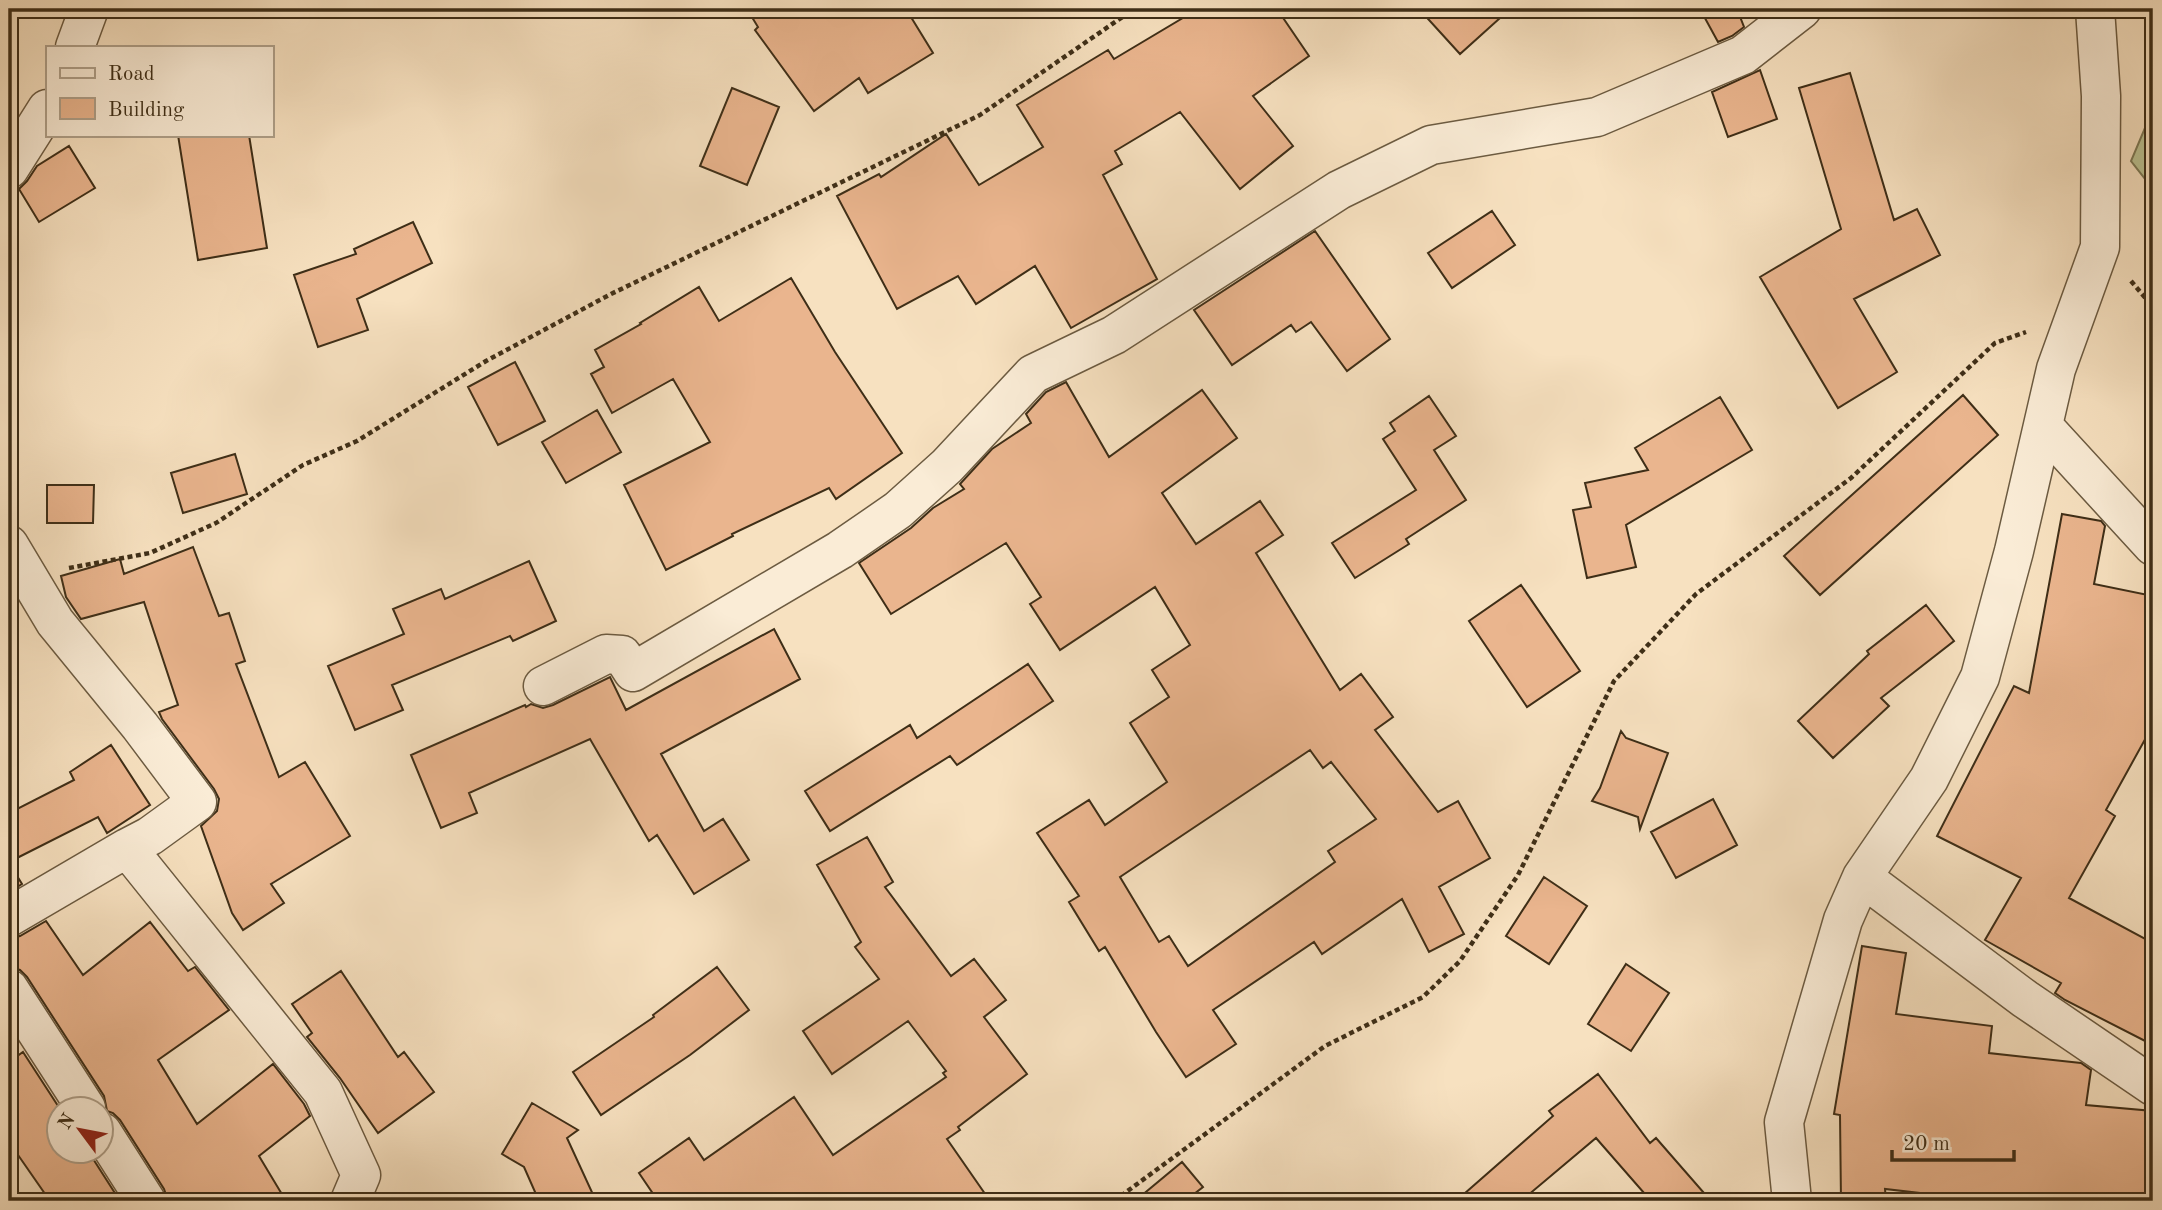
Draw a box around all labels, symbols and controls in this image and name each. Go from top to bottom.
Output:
legend [46,46,273,136]
text: Road [108,64,155,85]
text: Building [108,100,185,121]
north arrow [46,1094,116,1164]
text: N [56,1111,80,1134]
scale bar [1892,1119,2015,1163]
text: 20 m [1903,1134,1950,1155]

